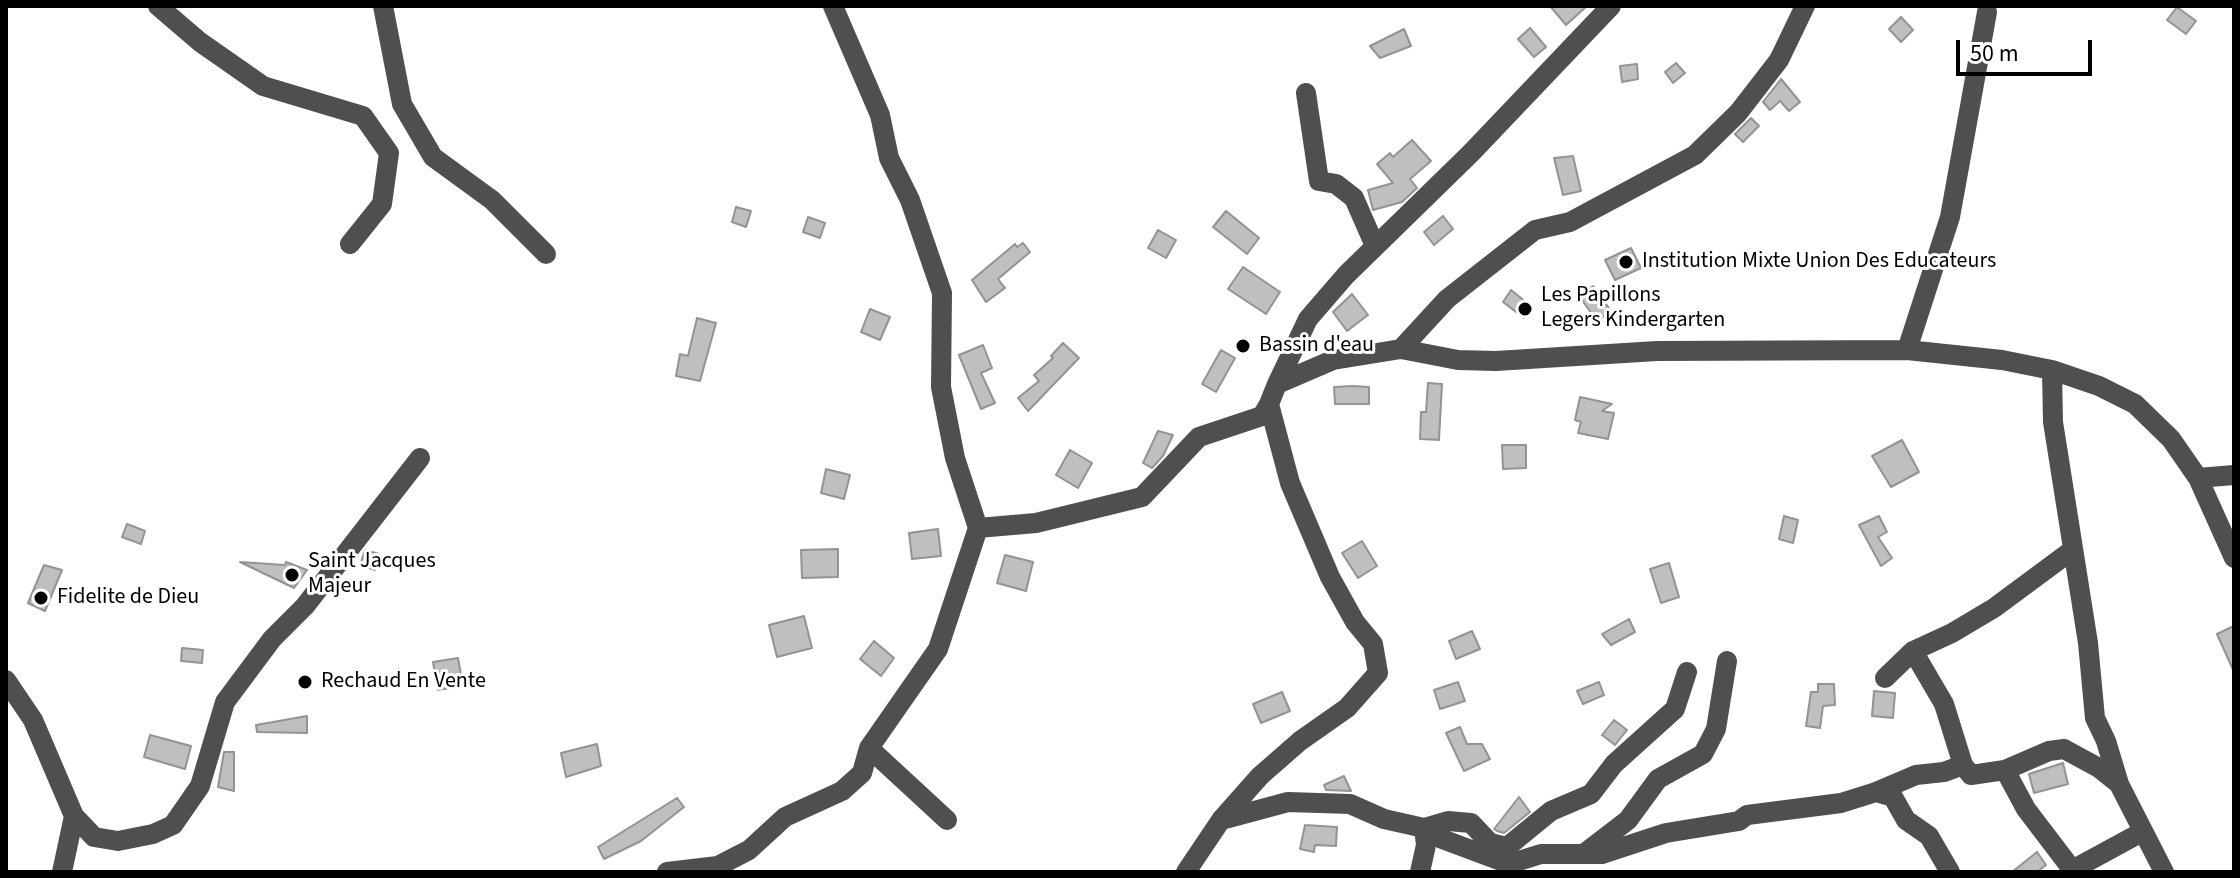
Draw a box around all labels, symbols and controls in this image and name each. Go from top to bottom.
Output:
scale bar [1960,24,2096,74]
text: 50 m [1970,36,2019,71]
place label: Institution Mixte Union Des Educateurs [1642,249,1996,275]
marker: Institution Mixte Union Des Educateurs [1617,253,1635,271]
place label: Les Papillons Legers Kindergarten [1541,283,1725,334]
marker: Les Papillons Legers Kindergarten [1516,300,1534,318]
place label: Bassin d'eau [1259,333,1374,359]
marker: Bassin d'eau [1234,337,1252,355]
place label: Saint Jacques Majeur [308,549,436,600]
marker: Saint Jacques Majeur [283,566,301,584]
place label: Fidelite de Dieu [57,585,199,611]
marker: Fidelite de Dieu [32,589,50,607]
place label: Rechaud En Vente [321,669,486,695]
marker: Rechaud En Vente [296,673,314,691]

